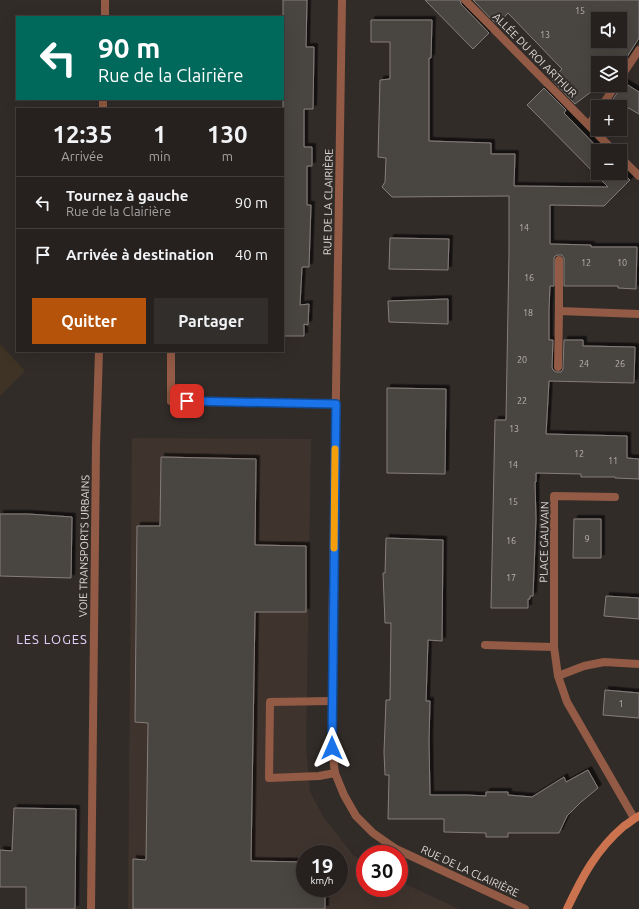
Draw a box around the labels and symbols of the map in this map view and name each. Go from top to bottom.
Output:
house number: 15 [575,6,585,16]
street label: ALLÉE DU ROI ARTHUR [490,10,580,100]
house number: 13 [540,30,550,40]
street label: RUE DE LA CLAIRIÈRE [320,149,335,255]
house number: 14 [519,223,529,233]
house number: 12 [581,258,591,268]
house number: 10 [617,258,627,268]
house number: 16 [524,273,534,283]
house number: 18 [523,308,533,318]
house number: 20 [517,355,527,365]
house number: 24 [579,359,589,369]
house number: 26 [615,359,625,369]
pin [170,384,204,418]
house number: 22 [517,396,527,406]
house number: 13 [509,424,519,434]
house number: 12 [574,449,584,459]
house number: 11 [608,456,618,466]
house number: 14 [508,460,518,470]
street label: VOIE TRANSPORTS URBAINS [77,475,91,617]
house number: 15 [508,497,518,507]
street label: PLACE GAUVAIN [537,501,551,583]
house number: 9 [584,534,590,544]
house number: 16 [506,536,516,546]
house number: 17 [506,573,516,583]
district label: LES LOGES [16,632,88,646]
house number: 1 [618,699,624,709]
position arrow [311,727,353,769]
street label: RUE DE LA CLAIRIÈRE [419,842,521,899]
speed limit sign: 30 [356,845,408,897]

